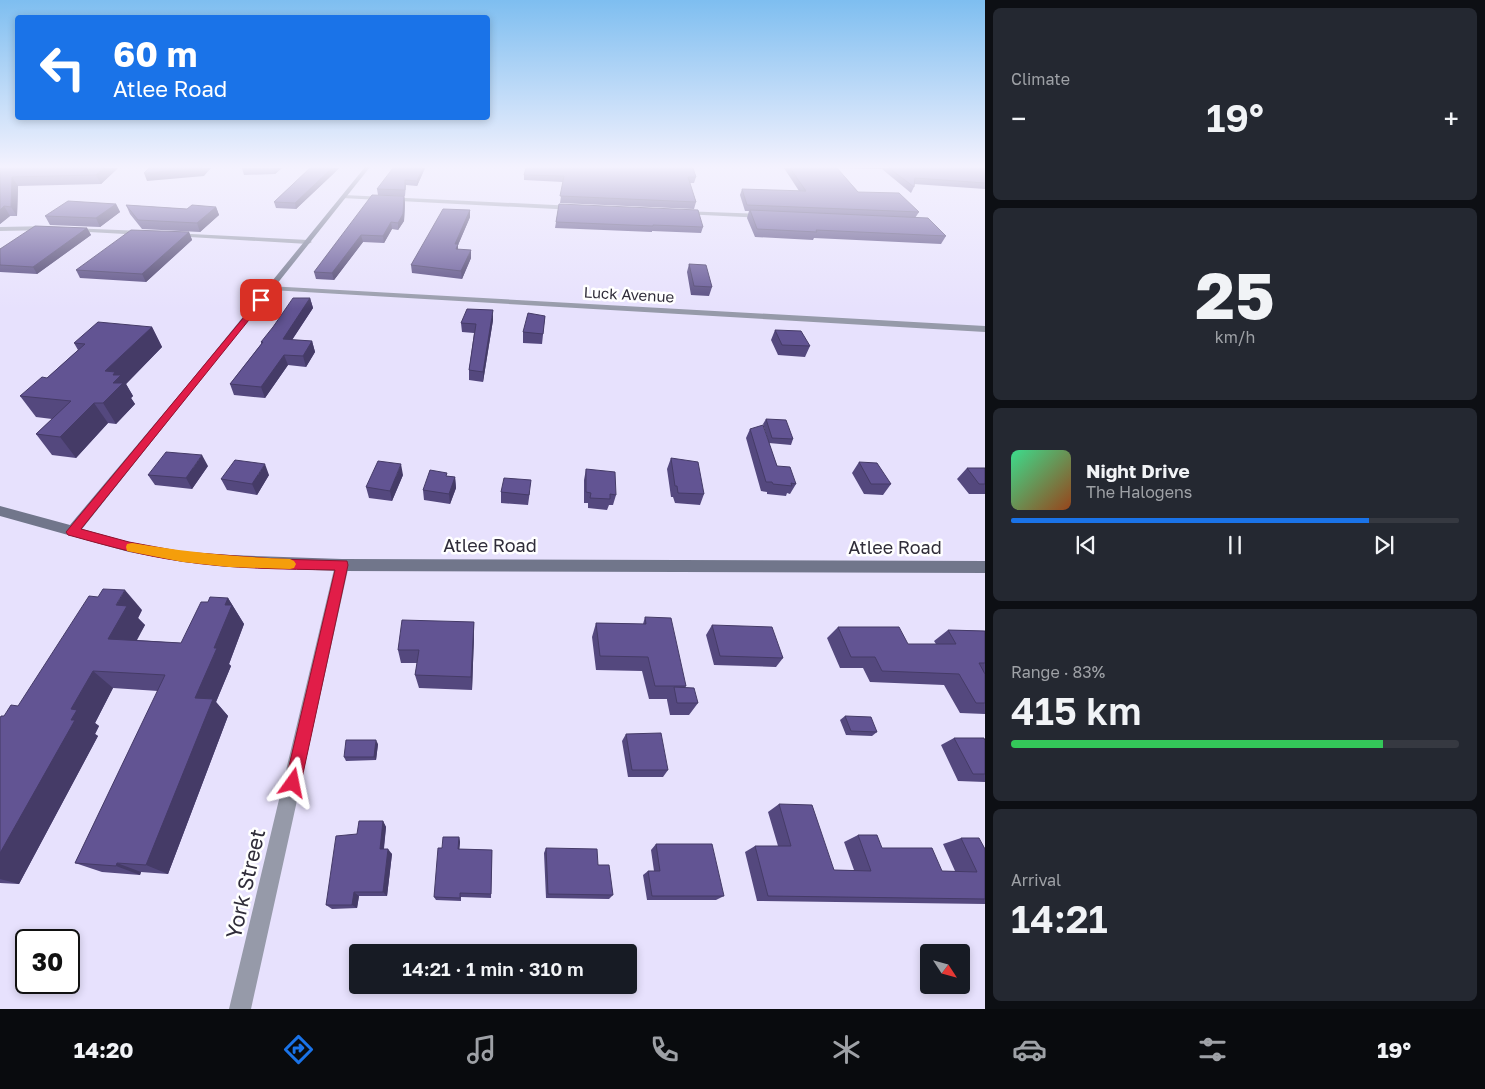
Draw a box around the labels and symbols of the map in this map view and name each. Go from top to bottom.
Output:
pin [240,279,282,321]
street label: Luck Avenue [583,283,675,305]
street label: Atlee Road [443,534,537,556]
street label: Atlee Road [848,536,942,558]
position arrow [266,756,318,808]
street label: York Street [220,826,270,941]
speed limit sign: 30 [15,929,80,994]
north arrow [920,944,970,994]

